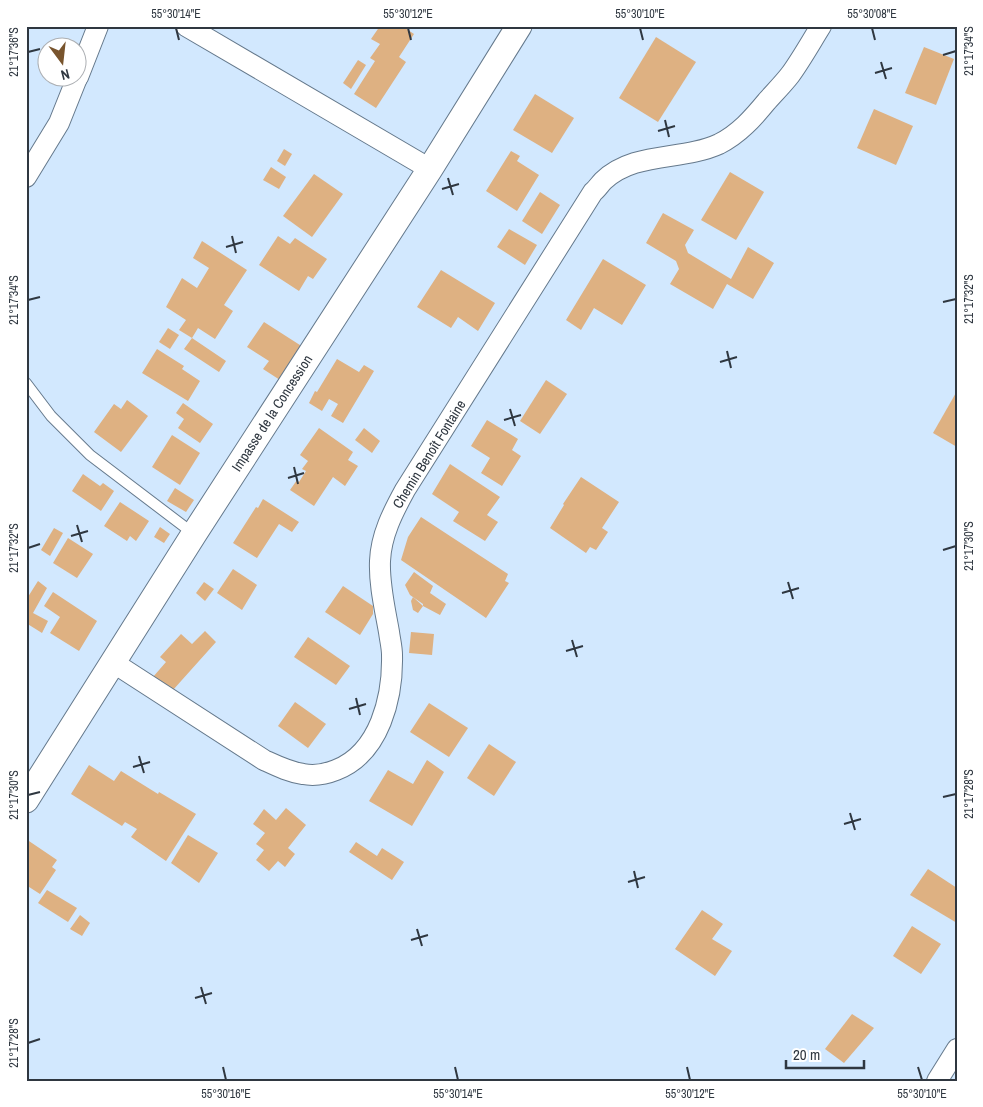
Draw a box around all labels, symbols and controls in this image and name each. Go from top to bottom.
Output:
text: 55°30'14"E [151,6,201,22]
text: 55°30'12"E [383,6,433,22]
text: 55°30'10"E [615,6,665,22]
text: 55°30'08"E [847,6,897,22]
text: 21°17'34"S [961,26,977,76]
text: 21°17'36"S [6,27,22,77]
north arrow [38,38,88,88]
text: N [59,65,72,84]
text: 21°17'32"S [961,274,977,324]
text: 21°17'34"S [6,275,22,325]
street label: Impasse de la Concession [228,351,316,475]
street label: Chemin Benoît Fontaine [388,396,470,512]
text: 21°17'30"S [961,521,977,571]
text: 21°17'32"S [6,523,22,573]
text: 21°17'28"S [961,769,977,819]
text: 21°17'30"S [6,770,22,820]
text: 21°17'28"S [6,1018,22,1068]
scale bar [786,1037,863,1069]
text: 20 m [793,1044,820,1065]
text: 55°30'16"E [201,1086,251,1102]
text: 55°30'14"E [433,1086,483,1102]
text: 55°30'12"E [665,1086,715,1102]
text: 55°30'10"E [897,1086,947,1102]

